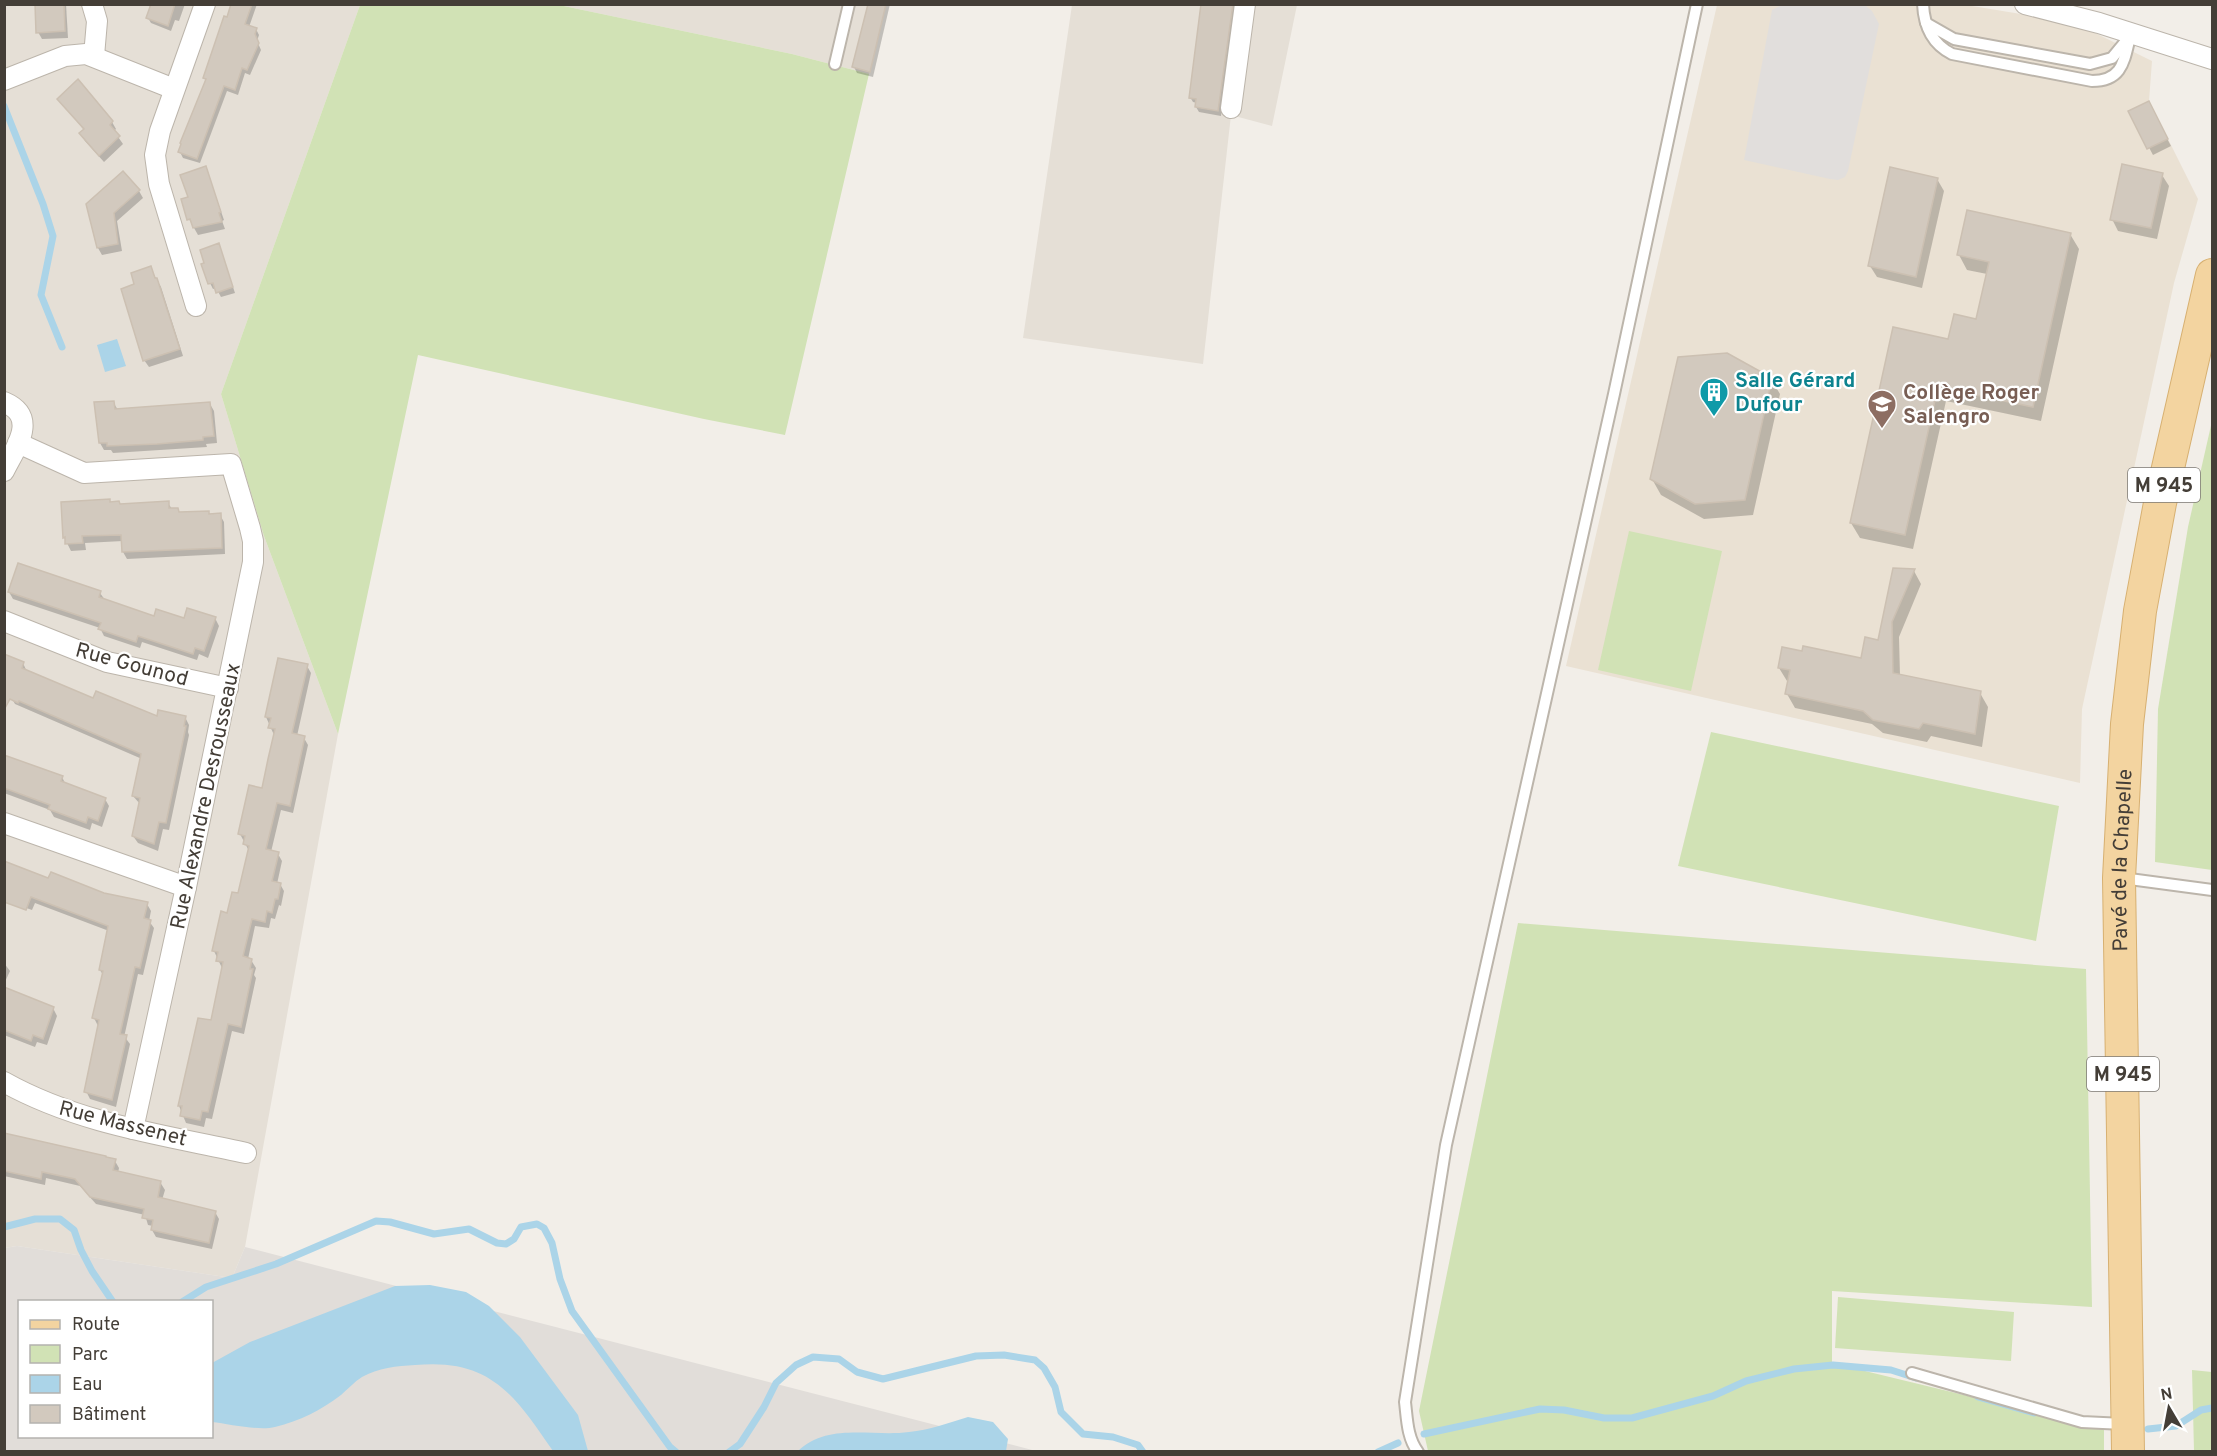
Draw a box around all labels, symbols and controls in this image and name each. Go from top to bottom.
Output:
place label: Salle Gérard Dufour [1735,368,1855,419]
building icon: Salle Gérard Dufour [1698,376,1730,418]
place label: Collège Roger Salengro [1903,380,2040,431]
school or university icon: Collège Roger Salengro [1866,388,1898,430]
road number: M 945 [2128,468,2200,502]
street label: Rue Gounod [72,637,191,693]
street label: Rue Alexandre Desrousseaux [165,661,248,932]
street label: Pavé de la Chapelle [2107,768,2140,952]
road number: M 945 [2087,1057,2159,1091]
street label: Rue Massenet [56,1096,189,1153]
legend [18,1300,213,1438]
text: Route [72,1314,120,1337]
text: Parc [72,1344,108,1367]
text: Eau [72,1374,102,1397]
north arrow [2139,1378,2199,1438]
text: N [2159,1384,2174,1406]
text: Bâtiment [72,1404,146,1427]

